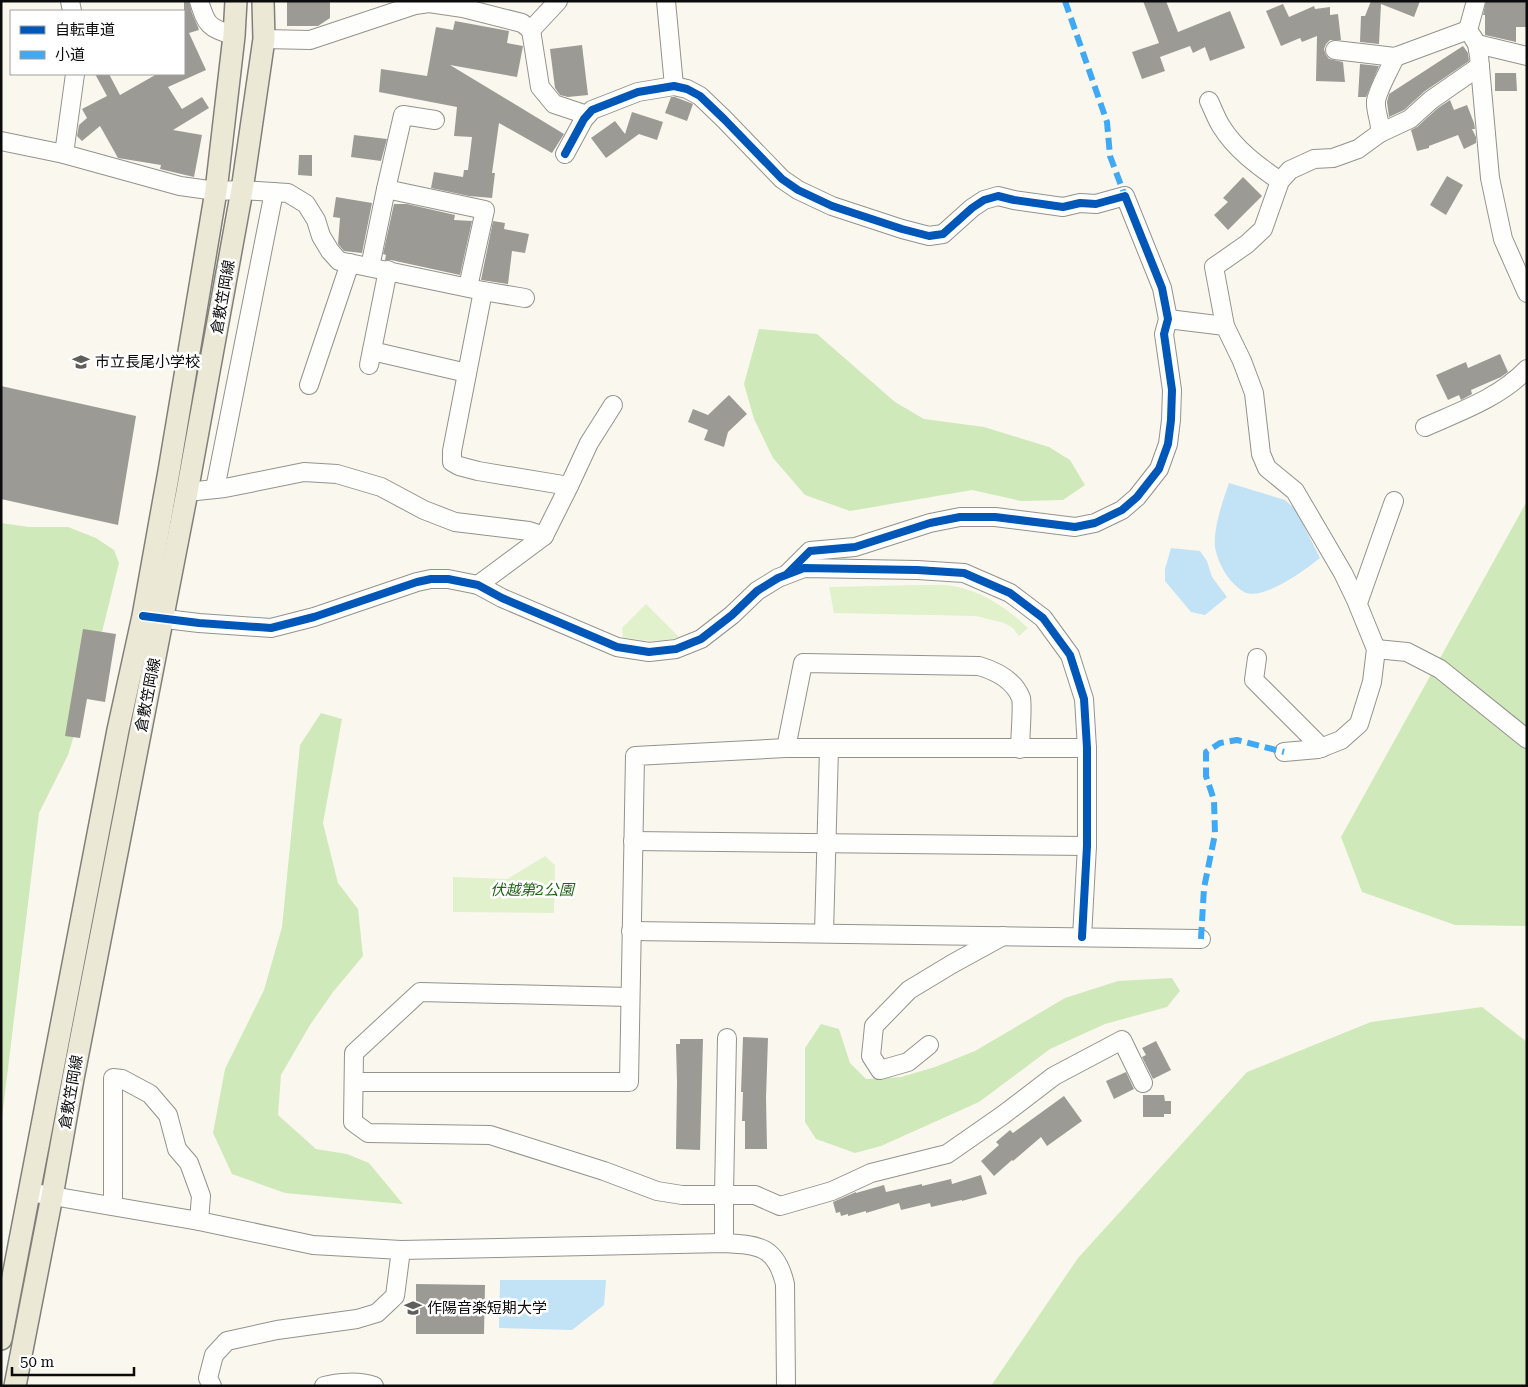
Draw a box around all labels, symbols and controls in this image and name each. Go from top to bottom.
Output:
legend [10,10,185,75]
text: 自転車道 [55,21,115,39]
text: 小道 [55,46,85,64]
street label: 倉敷笠岡線 [208,258,238,336]
school or university icon: 市立長尾小学校 [71,352,91,372]
place label: 市立長尾小学校 [95,353,200,371]
street label: 倉敷笠岡線 [132,656,164,734]
park label: 伏越第2公園 [490,881,576,899]
street label: 倉敷笠岡線 [56,1053,86,1131]
school or university icon: 作陽音楽短期大学 [403,1298,423,1318]
place label: 作陽音楽短期大学 [427,1299,547,1317]
scale bar [12,1344,135,1376]
text: 50 m [20,1353,55,1371]

